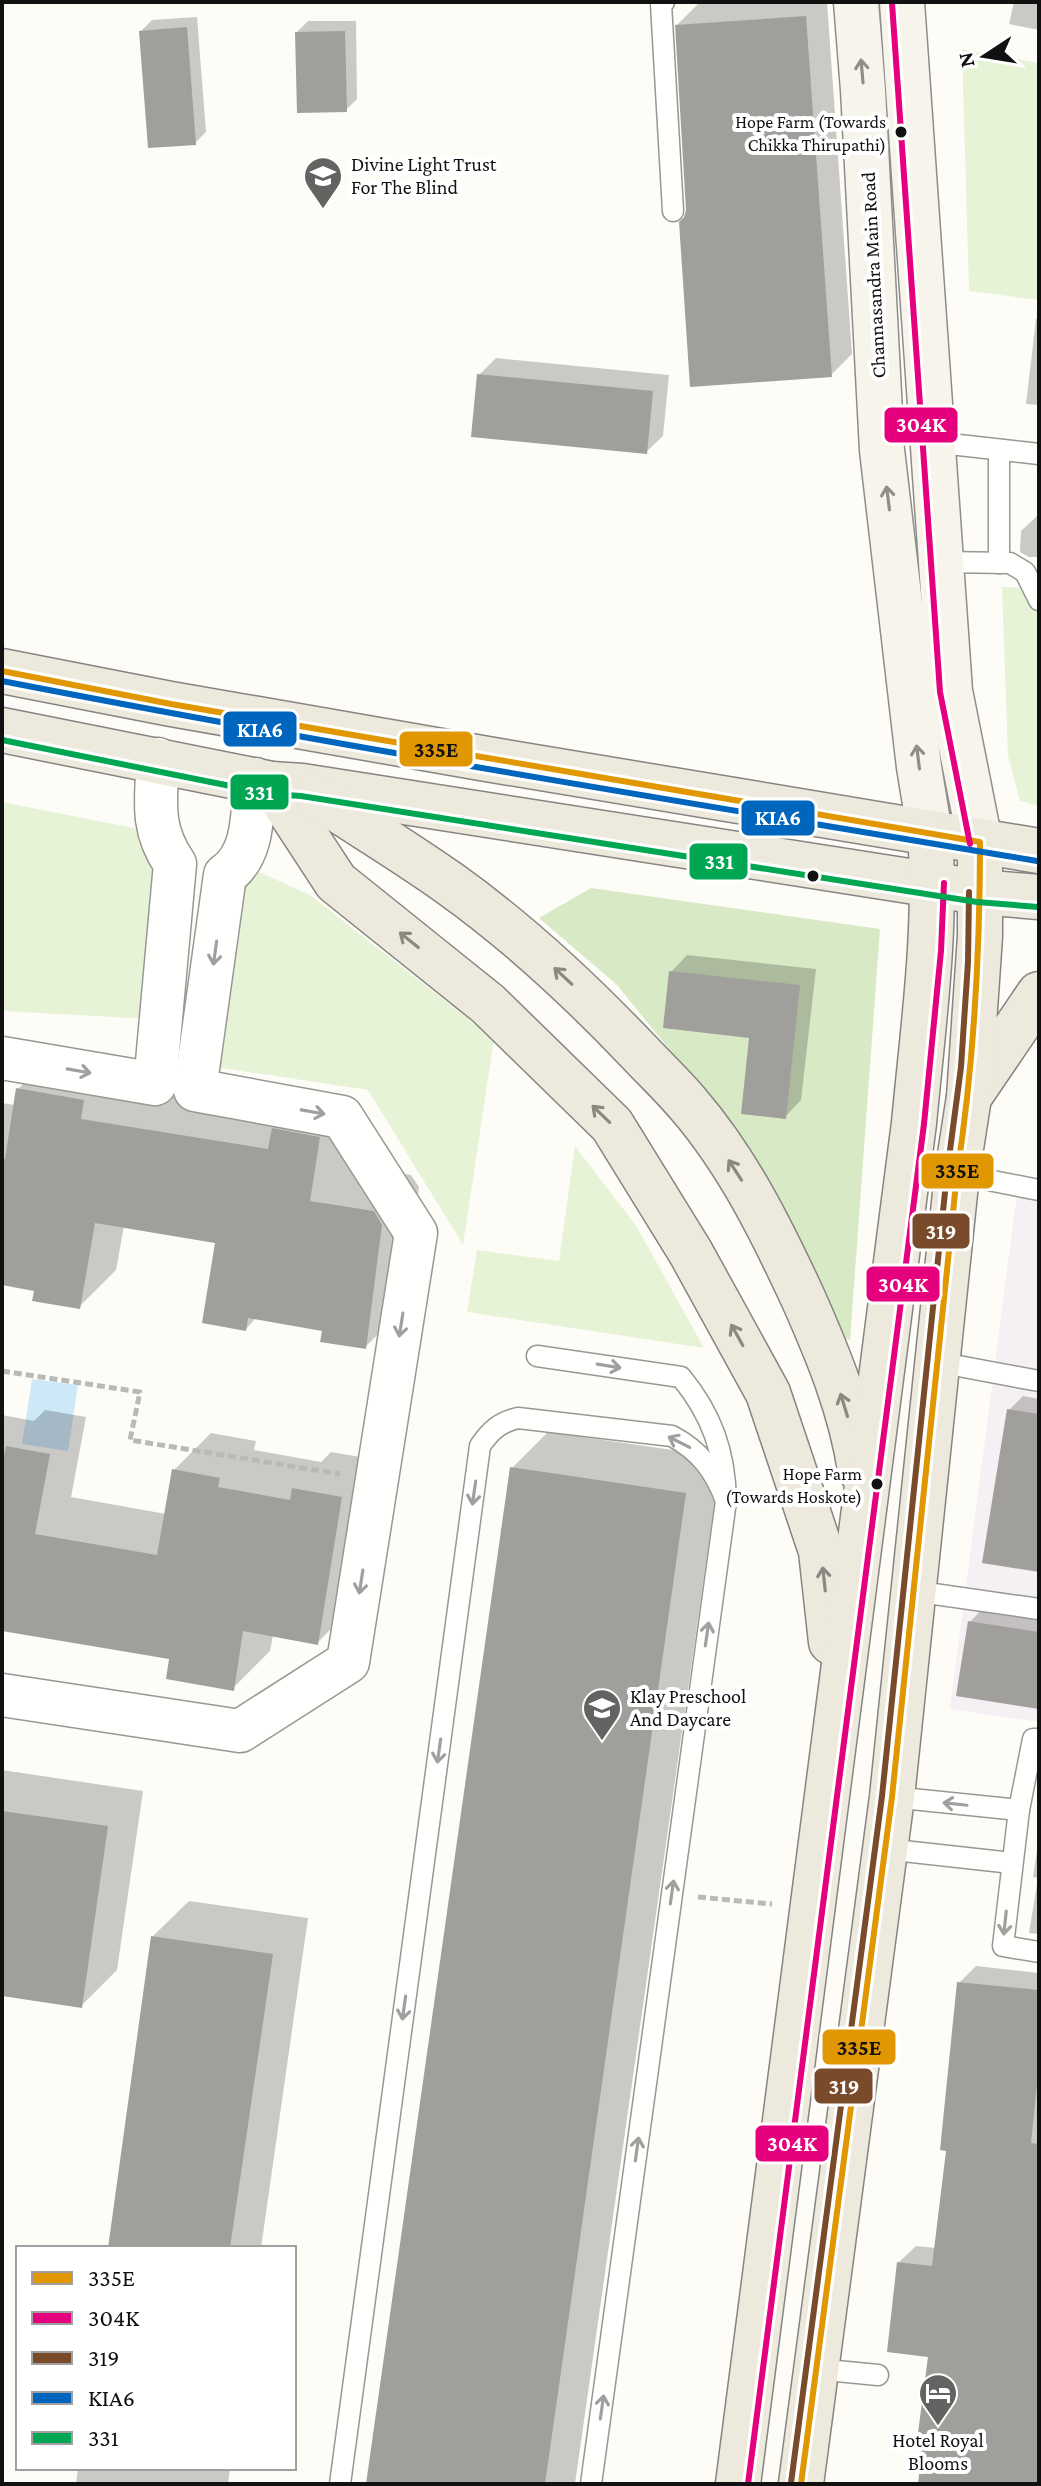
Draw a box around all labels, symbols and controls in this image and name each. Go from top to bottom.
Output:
north arrow [945,16,1025,96]
text: N [952,50,980,70]
one-way arrow [854,58,869,85]
place label: Hope Farm (Towards Chikka Thirupathi) [735,112,886,156]
marker: Hope Farm (Towards Chikka Thirupathi) [893,124,909,140]
place label: Divine Light Trust For The Blind [351,153,497,198]
school or university icon: Divine Light Trust For The Blind [302,155,344,210]
street label: Channasandra Main Road [857,171,889,379]
line badge: 304K [883,406,959,444]
text: 304K [896,412,947,437]
one-way arrow [880,485,895,512]
line badge: KIA6 [222,710,298,748]
text: KIA6 [237,717,283,742]
line badge: 335E [398,730,474,768]
text: 335E [414,737,459,762]
one-way arrow [910,745,925,770]
line badge: 331 [229,773,290,811]
text: 331 [244,780,274,805]
line badge: KIA6 [740,799,816,837]
text: KIA6 [755,805,801,830]
line badge: 331 [688,842,749,881]
text: 331 [704,849,734,874]
unlabelled marker [805,868,821,884]
one-way arrow [399,931,419,949]
one-way arrow [207,940,222,965]
one-way arrow [553,968,573,986]
one-way arrow [66,1065,91,1080]
one-way arrow [300,1105,326,1120]
one-way arrow [592,1105,611,1124]
line badge: 335E [920,1152,995,1190]
text: 335E [935,1158,980,1183]
one-way arrow [727,1159,743,1182]
line badge: 319 [911,1212,971,1250]
text: 319 [926,1219,956,1244]
line badge: 304K [865,1265,941,1303]
text: 304K [878,1272,929,1297]
one-way arrow [393,1312,408,1337]
one-way arrow [728,1324,744,1348]
one-way arrow [596,1359,621,1374]
one-way arrow [836,1393,850,1418]
one-way arrow [668,1434,691,1449]
place label: Hope Farm (Towards Hoskote) [725,1464,863,1508]
marker: Hope Farm (Towards Hoskote) [869,1476,885,1492]
one-way arrow [466,1480,481,1505]
one-way arrow [817,1566,832,1592]
one-way arrow [352,1569,367,1594]
one-way arrow [700,1621,715,1648]
place label: Klay Preschool And Daycare [630,1685,746,1731]
school or university icon: Klay Preschool And Daycare [581,1687,623,1742]
one-way arrow [431,1738,446,1763]
one-way arrow [942,1796,969,1811]
one-way arrow [665,1879,680,1905]
one-way arrow [998,1909,1013,1936]
one-way arrow [396,1995,411,2021]
line badge: 335E [821,2028,897,2066]
text: 335E [837,2035,882,2060]
line badge: 319 [813,2067,874,2105]
text: 319 [829,2074,859,2099]
line badge: 304K [754,2124,830,2163]
text: 304K [767,2131,818,2156]
one-way arrow [630,2137,645,2162]
legend [16,2246,296,2470]
text: 335E [88,2264,135,2291]
text: 304K [88,2304,139,2331]
text: 319 [88,2344,120,2371]
hotel icon: Hotel Royal Blooms [917,2372,959,2427]
text: KIA6 [88,2384,135,2411]
one-way arrow [594,2394,609,2421]
text: 331 [88,2424,119,2451]
place label: Hotel Royal Blooms [892,2429,984,2474]

